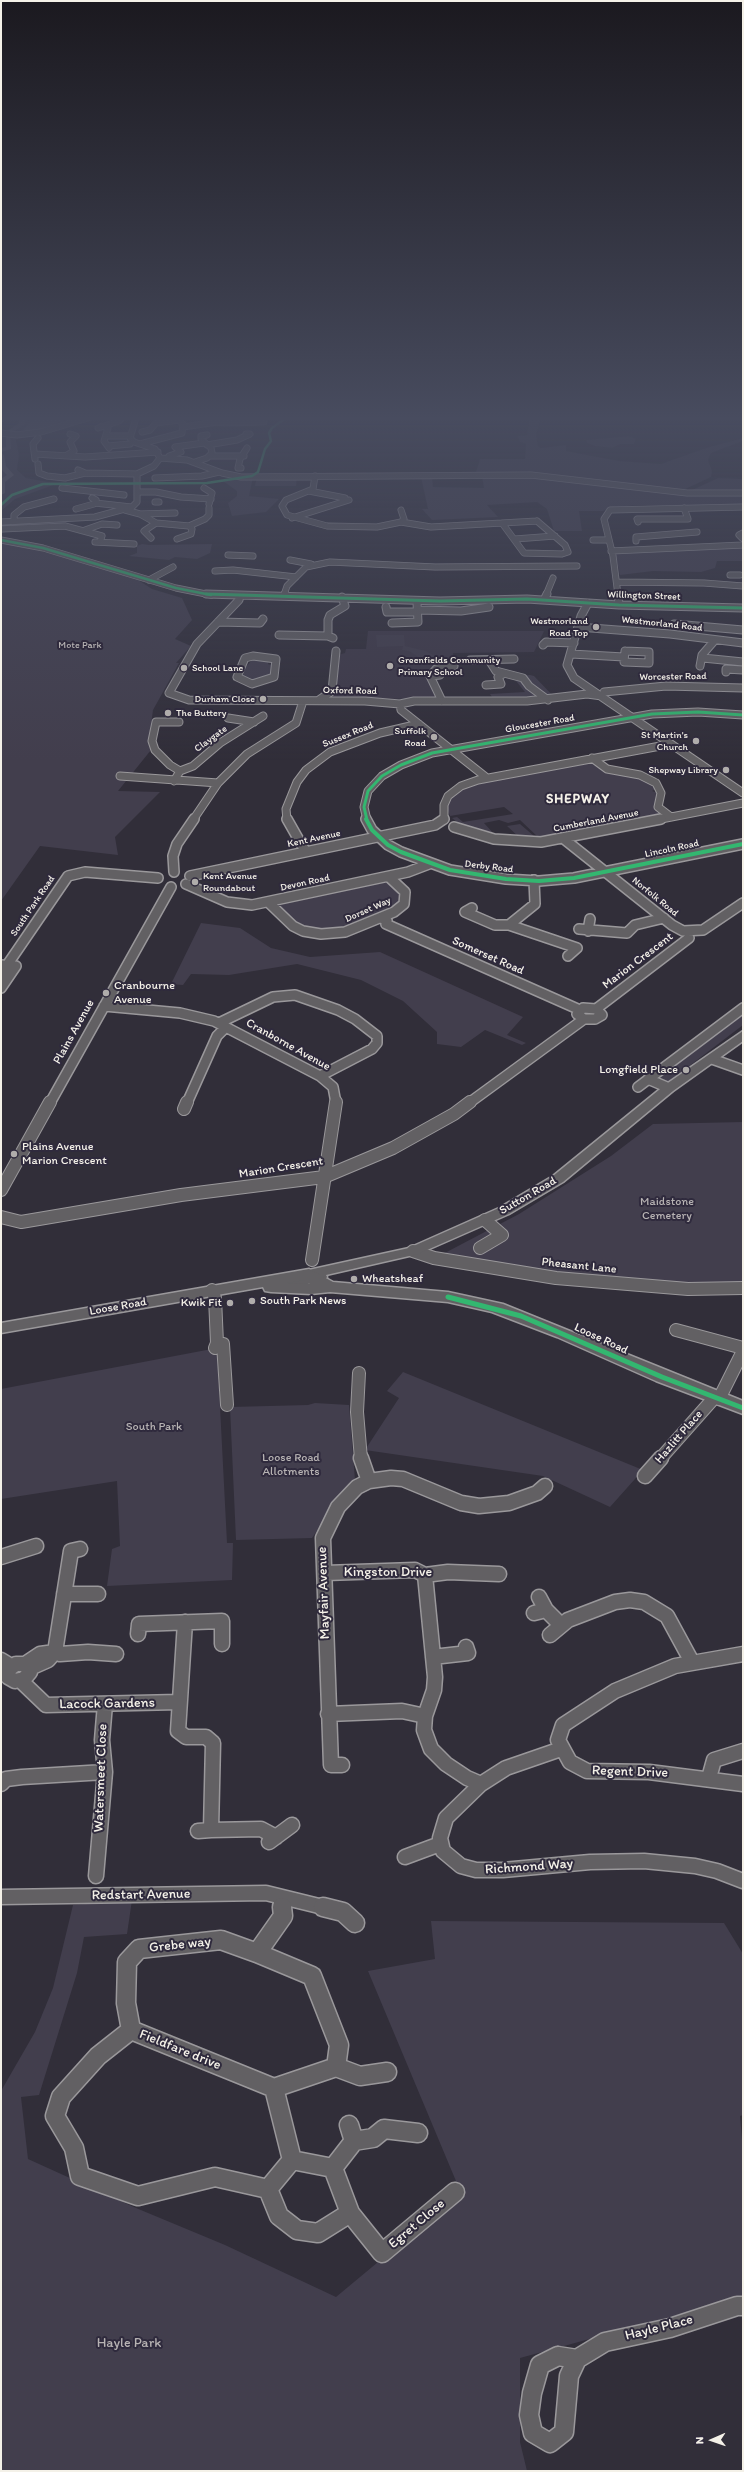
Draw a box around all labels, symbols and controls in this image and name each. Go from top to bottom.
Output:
street label: Willington Street [607,589,681,603]
street label: Westmorland Road [621,614,703,634]
place label: Westmorland Road Top [530,615,588,638]
marker: Westmorland Road Top [591,622,601,632]
park label: Mote Park [58,639,102,651]
place label: Greenfields Community Primary School [398,654,500,678]
marker: Greenfields Community Primary School [385,661,395,671]
place label: School Lane [192,662,243,674]
marker: School Lane [179,663,189,673]
street label: Worcester Road [639,670,707,684]
street label: Oxford Road [323,685,377,697]
place label: Durham Close [195,693,255,705]
marker: Durham Close [258,694,268,704]
place label: The Buttery [176,707,227,719]
marker: The Buttery [163,708,173,718]
street label: Gloucester Road [504,712,576,736]
street label: Sussex Road [321,719,375,751]
street label: Claygate [192,723,230,755]
place label: Suffolk Road [395,725,426,748]
place label: St Martin's Church [641,729,688,752]
marker: Suffolk Road [429,732,439,742]
marker: St Martin's Church [691,736,701,746]
place label: Shepway Library [648,764,718,776]
marker: Shepway Library [721,765,731,775]
district label: SHEPWAY [546,792,610,808]
street label: Cumberland Avenue [552,807,640,835]
street label: Kent Avenue [286,828,342,850]
street label: Lincoln Road [644,837,700,861]
street label: Derby Road [464,858,514,876]
place label: Kent Avenue Roundabout [203,870,257,894]
street label: Devon Road [279,872,331,894]
street label: South Park Road [8,873,58,939]
street label: Norfolk Road [629,875,681,919]
marker: Kent Avenue Roundabout [190,877,200,887]
street label: Dorset Way [343,895,393,925]
street label: Marion Crescent [600,930,676,992]
street label: Somerset Road [450,934,526,978]
place label: Cranbourne Avenue [114,979,175,1007]
marker: Cranbourne Avenue [101,988,111,998]
street label: Plains Avenue [50,997,98,1067]
street label: Cranborne Avenue [243,1016,333,1074]
place label: Longfield Place [599,1063,678,1077]
marker: Longfield Place [681,1065,691,1075]
place label: Plains Avenue Marion Crescent [22,1140,107,1168]
marker: Plains Avenue Marion Crescent [9,1149,19,1159]
street label: Marion Crescent [238,1154,324,1182]
street label: Sutton Road [497,1174,559,1218]
park label: Maidstone Cemetery [640,1195,694,1223]
street label: Pheasant Lane [541,1255,617,1277]
place label: Wheatsheaf [362,1272,423,1286]
marker: Wheatsheaf [349,1274,359,1284]
place label: South Park News [260,1294,346,1308]
street label: Loose Road [88,1295,148,1319]
place label: Kwik Fit [181,1296,222,1310]
marker: South Park News [247,1296,257,1306]
marker: Kwik Fit [225,1298,235,1308]
street label: Loose Road [572,1320,630,1358]
street label: Hazlitt Place [652,1408,706,1466]
park label: South Park [126,1420,182,1434]
park label: Loose Road Allotments [262,1451,320,1479]
street label: Mayfair Avenue [314,1546,334,1640]
street label: Kingston Drive [344,1564,432,1580]
street label: Lacock Gardens [59,1695,155,1713]
street label: Watersmeet Close [91,1723,111,1833]
street label: Regent Drive [592,1762,668,1782]
street label: Richmond Way [484,1856,574,1878]
street label: Redstart Avenue [91,1886,191,1904]
street label: Grebe way [148,1933,212,1957]
street label: Fieldfare drive [137,2026,223,2074]
street label: Egret Close [385,2196,449,2252]
street label: Hayle Place [623,2311,695,2345]
park label: Hayle Park [97,2335,161,2351]
north arrow [692,2420,732,2460]
text: N [693,2436,706,2444]

